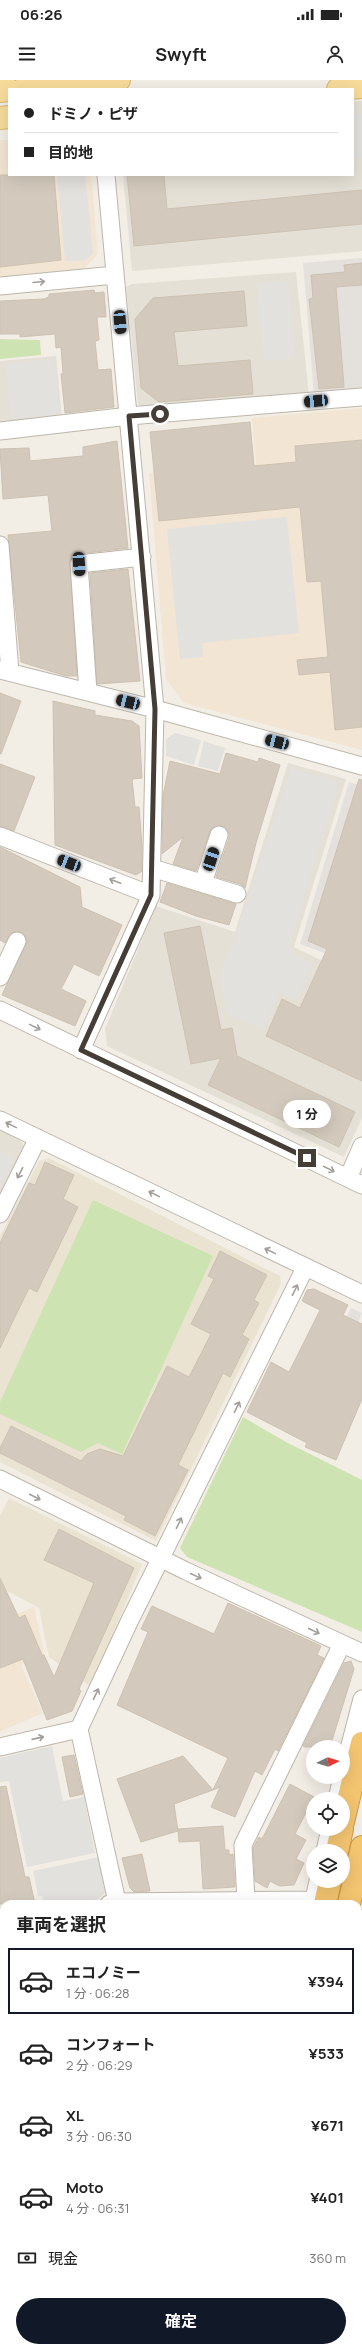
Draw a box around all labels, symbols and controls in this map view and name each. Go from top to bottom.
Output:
text: 06:26 [20,4,63,25]
text: Swyft [155,42,207,66]
icon: menu [16,43,38,65]
icon: person [324,43,346,65]
text: ドミノ・ピザ [48,103,138,124]
text: 目的地 [48,142,93,163]
one-way arrow [32,278,45,286]
car [113,310,127,334]
car [304,394,328,408]
route start [151,405,169,423]
car [72,552,86,576]
car [115,693,141,711]
car [264,733,290,751]
car [202,846,220,872]
car [56,853,82,873]
one-way arrow [110,877,122,885]
one-way arrow [29,1024,41,1031]
callout: 1 分 [283,1100,331,1128]
text: 1 分 [296,1105,318,1123]
one-way arrow [6,1121,18,1128]
route end [298,1149,316,1167]
one-way arrow [323,1166,335,1173]
one-way arrow [16,1167,23,1179]
one-way arrow [148,1190,160,1197]
one-way arrow [265,1247,277,1254]
one-way arrow [291,1284,299,1296]
one-way arrow [234,1401,241,1413]
one-way arrow [29,1494,41,1501]
one-way arrow [176,1517,183,1529]
one-way arrow [190,1573,202,1580]
one-way arrow [308,1628,320,1635]
one-way arrow [93,1688,100,1700]
one-way arrow [31,1734,44,1742]
north arrow [306,1740,350,1784]
map controls [306,1740,350,1888]
button: locate [306,1792,350,1836]
button: layers [306,1844,350,1888]
text: 車両を選択 [16,1912,106,1936]
text: エコノミー [66,1962,141,1983]
icon: car [18,1963,54,1999]
text: ¥394 [308,1971,344,1992]
text: 1 分 · 06:28 [66,1984,130,2002]
text: コンフォート [66,2034,156,2055]
icon: car [18,2035,54,2071]
text: ¥533 [309,2043,344,2064]
text: 2 分 · 06:29 [66,2056,133,2074]
text: XL [66,2105,84,2126]
icon: car [18,2107,54,2143]
text: ¥671 [311,2115,344,2136]
text: 3 分 · 06:30 [66,2127,132,2145]
text: Moto [66,2177,103,2198]
icon: car [18,2179,54,2215]
text: ¥401 [310,2187,344,2208]
text: 4 分 · 06:31 [66,2199,130,2217]
icon: cash [16,2247,38,2269]
text: 現金 [48,2248,78,2269]
text: 360 m [309,2249,346,2267]
button: 確定 [16,2298,346,2344]

